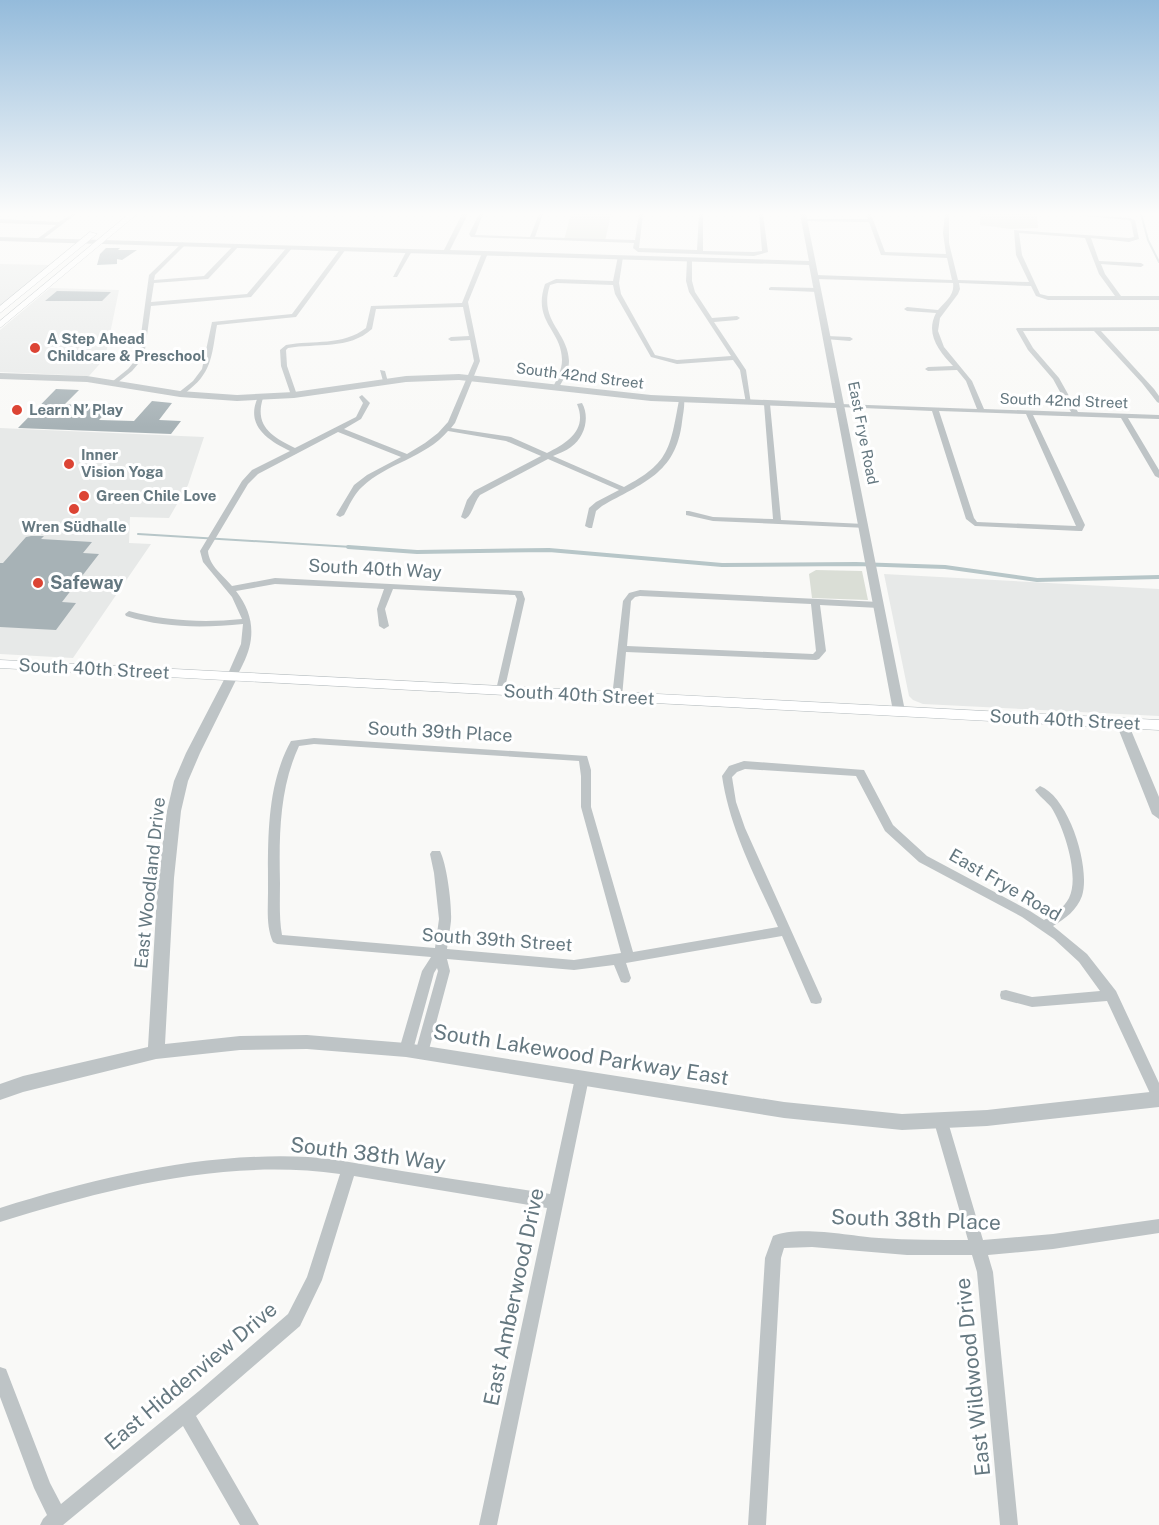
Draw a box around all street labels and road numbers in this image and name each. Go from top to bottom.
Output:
street label: South 42nd Street [515,359,645,392]
street label: East Frye Road [845,380,882,486]
street label: South 42nd Street [999,390,1129,411]
street label: South 40th Way [308,555,443,583]
street label: South 40th Street [18,654,170,683]
street label: South 40th Street [503,680,655,709]
street label: South 40th Street [989,705,1141,734]
street label: South 39th Place [367,717,513,746]
street label: East Woodland Drive [130,796,169,970]
street label: East Frye Road [946,844,1065,925]
street label: South 39th Street [421,924,573,955]
street label: South Lakewood Parkway East [431,1019,731,1090]
street label: South 38th Way [289,1132,447,1175]
street label: East Amberwood Drive [478,1186,549,1408]
street label: South 38th Place [831,1204,1001,1235]
street label: East Wildwood Drive [950,1277,995,1477]
street label: East Hiddenview Drive [99,1296,282,1455]

